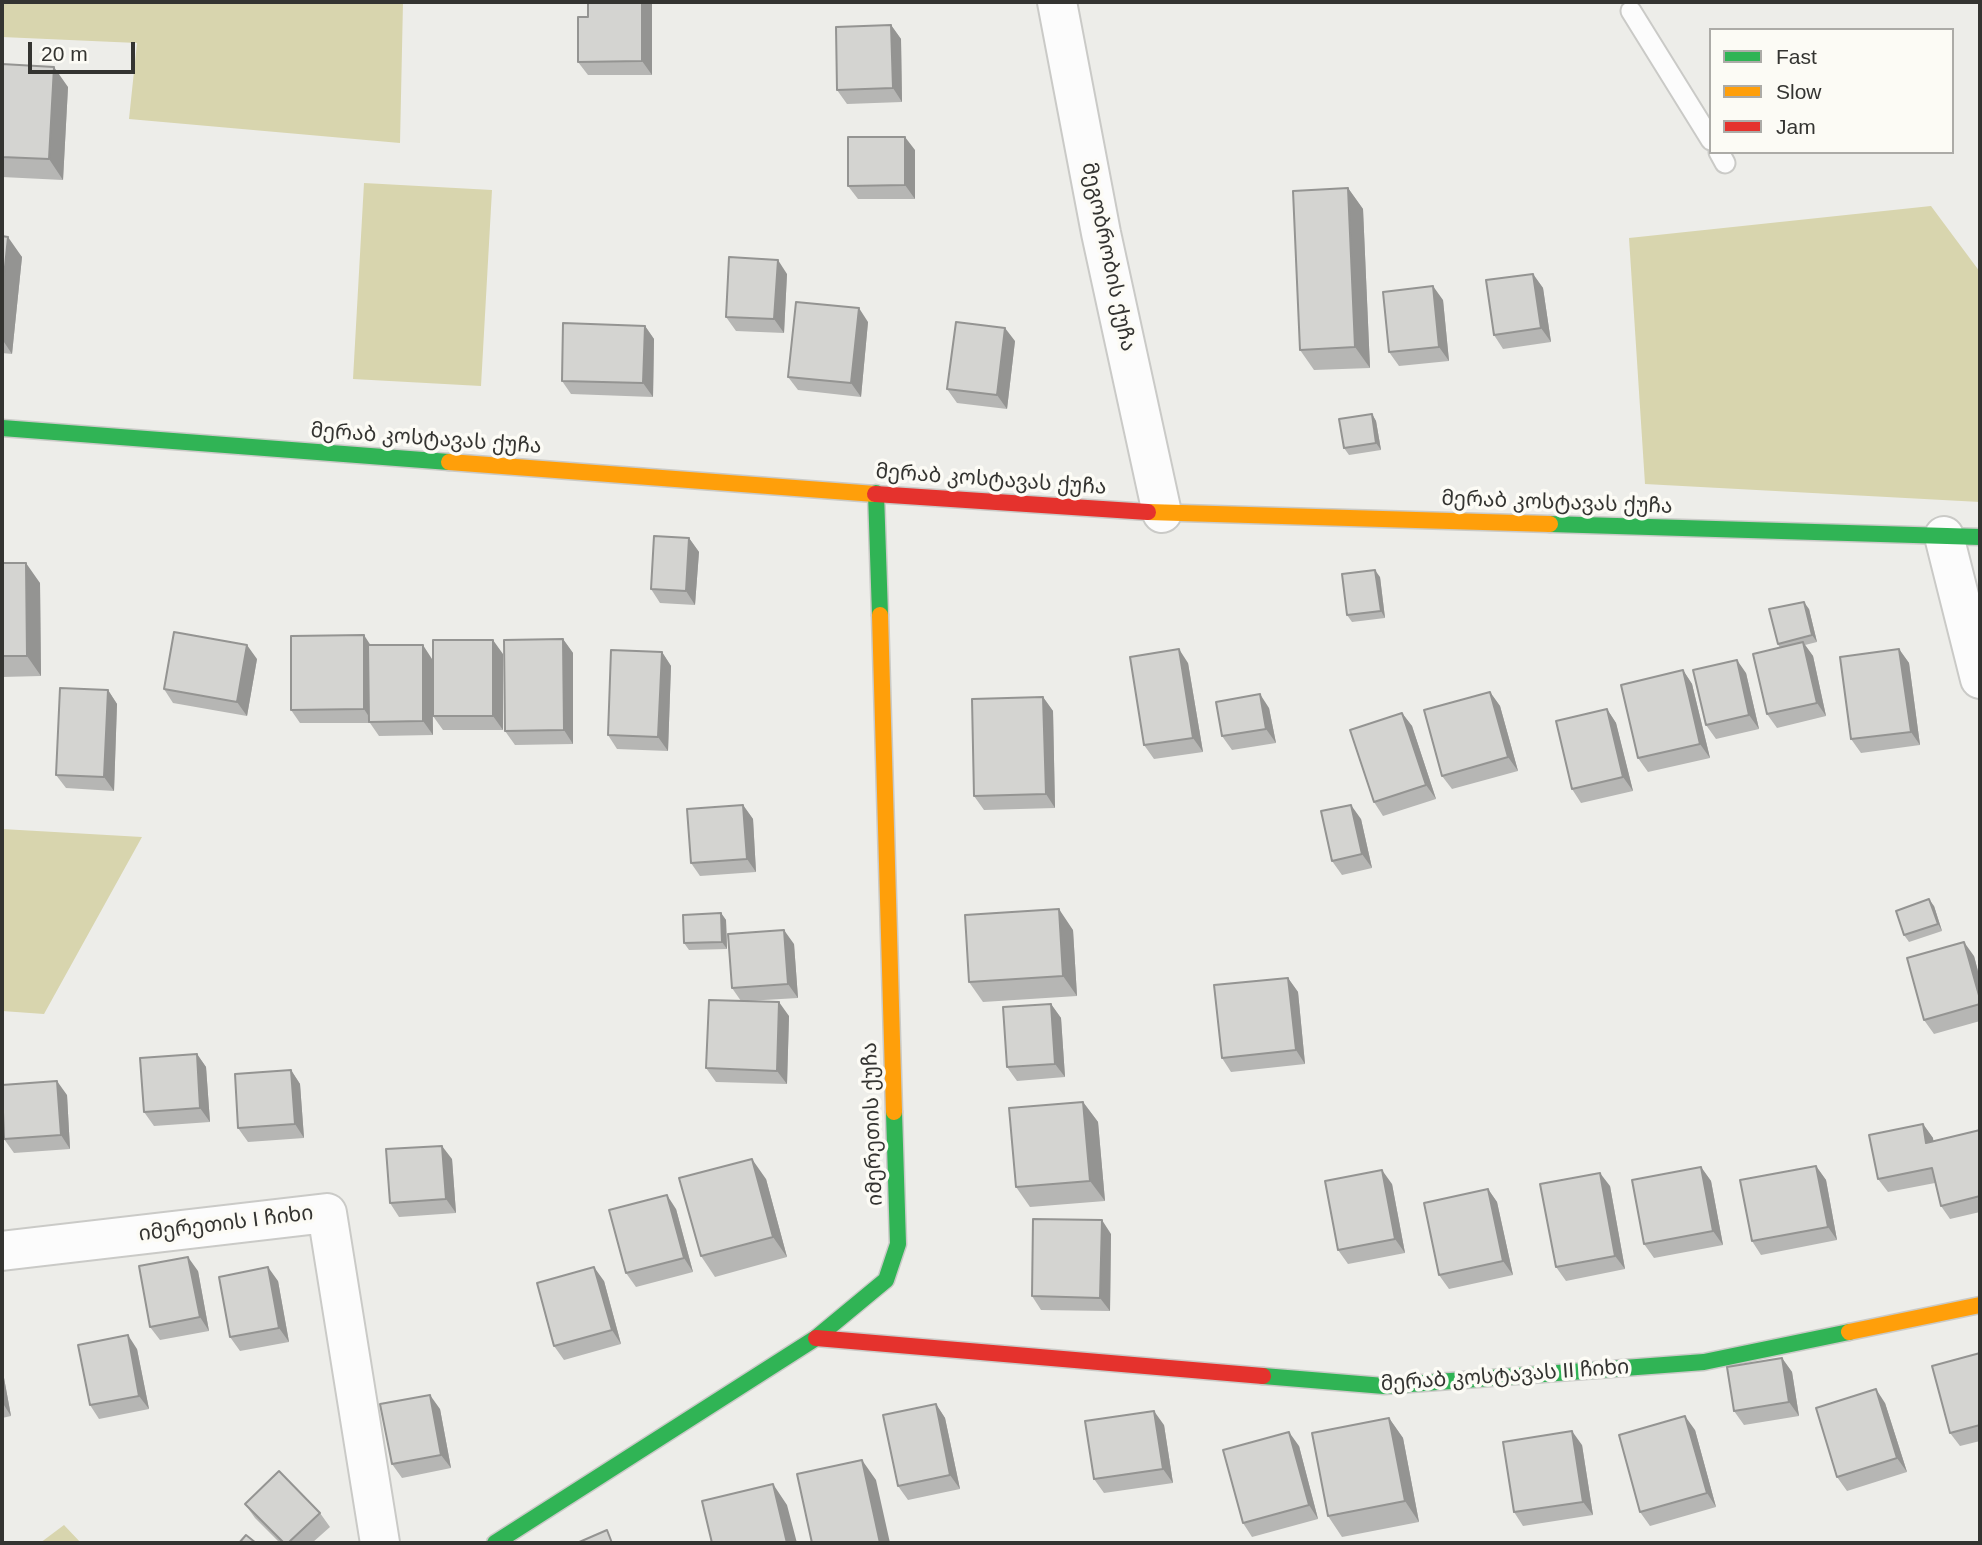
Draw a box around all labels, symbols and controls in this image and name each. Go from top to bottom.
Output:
scale bar [32,28,138,72]
legend [1709,28,1954,154]
text: 20 m [41,42,88,65]
text: Fast [1776,45,1817,68]
text: Slow [1776,80,1822,103]
text: Jam [1776,115,1816,138]
street label: მეგობრობის ქუჩა [1076,160,1140,354]
street label: მერაბ კოსტავას ქუჩა [310,418,542,460]
street label: მერაბ კოსტავას ქუჩა [875,459,1107,501]
street label: მერაბ კოსტავას ქუჩა [1441,486,1673,520]
street label: იმერეთის ქუჩა [858,1042,888,1206]
street label: იმერეთის I ჩიხი [137,1201,315,1247]
street label: მერაბ კოსტავას II ჩიხი [1380,1355,1630,1397]

